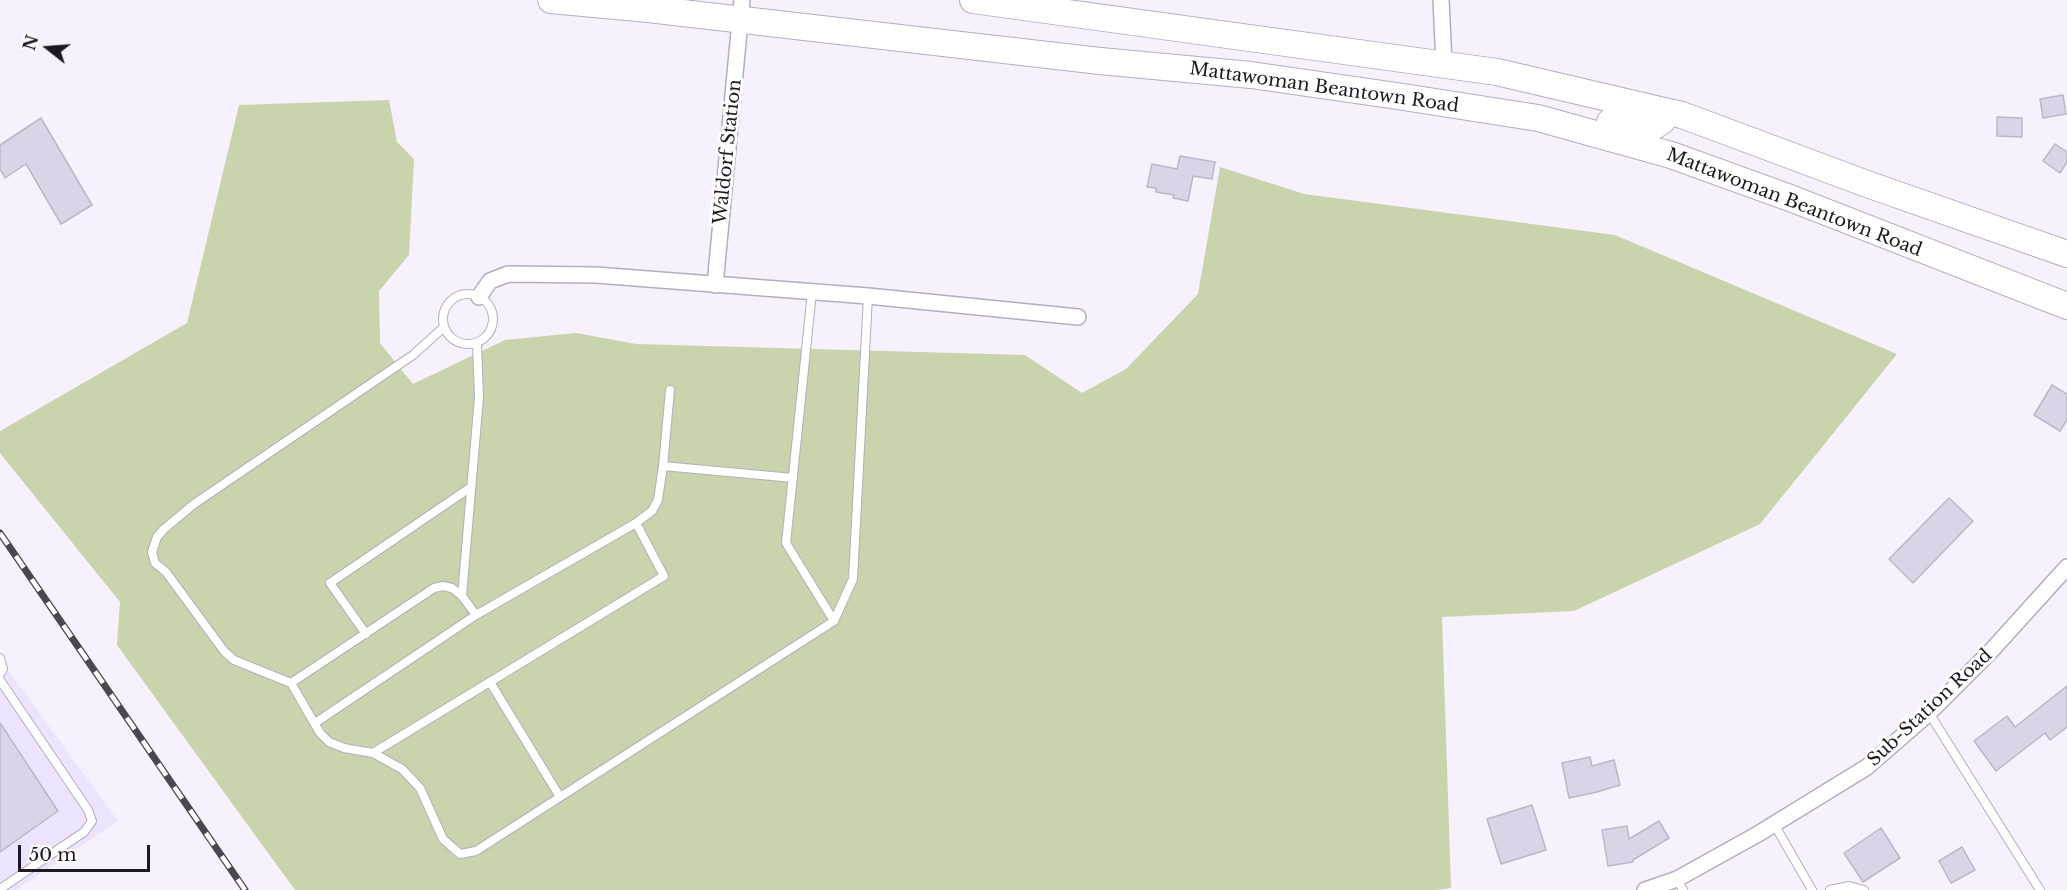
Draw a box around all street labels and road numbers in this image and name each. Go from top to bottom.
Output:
street label: Mattawoman Beantown Road [1188,58,1460,118]
street label: Waldorf Station [710,78,746,226]
street label: Mattawoman Beantown Road [1663,144,1925,262]
street label: Sub-Station Road [1863,645,1997,771]

